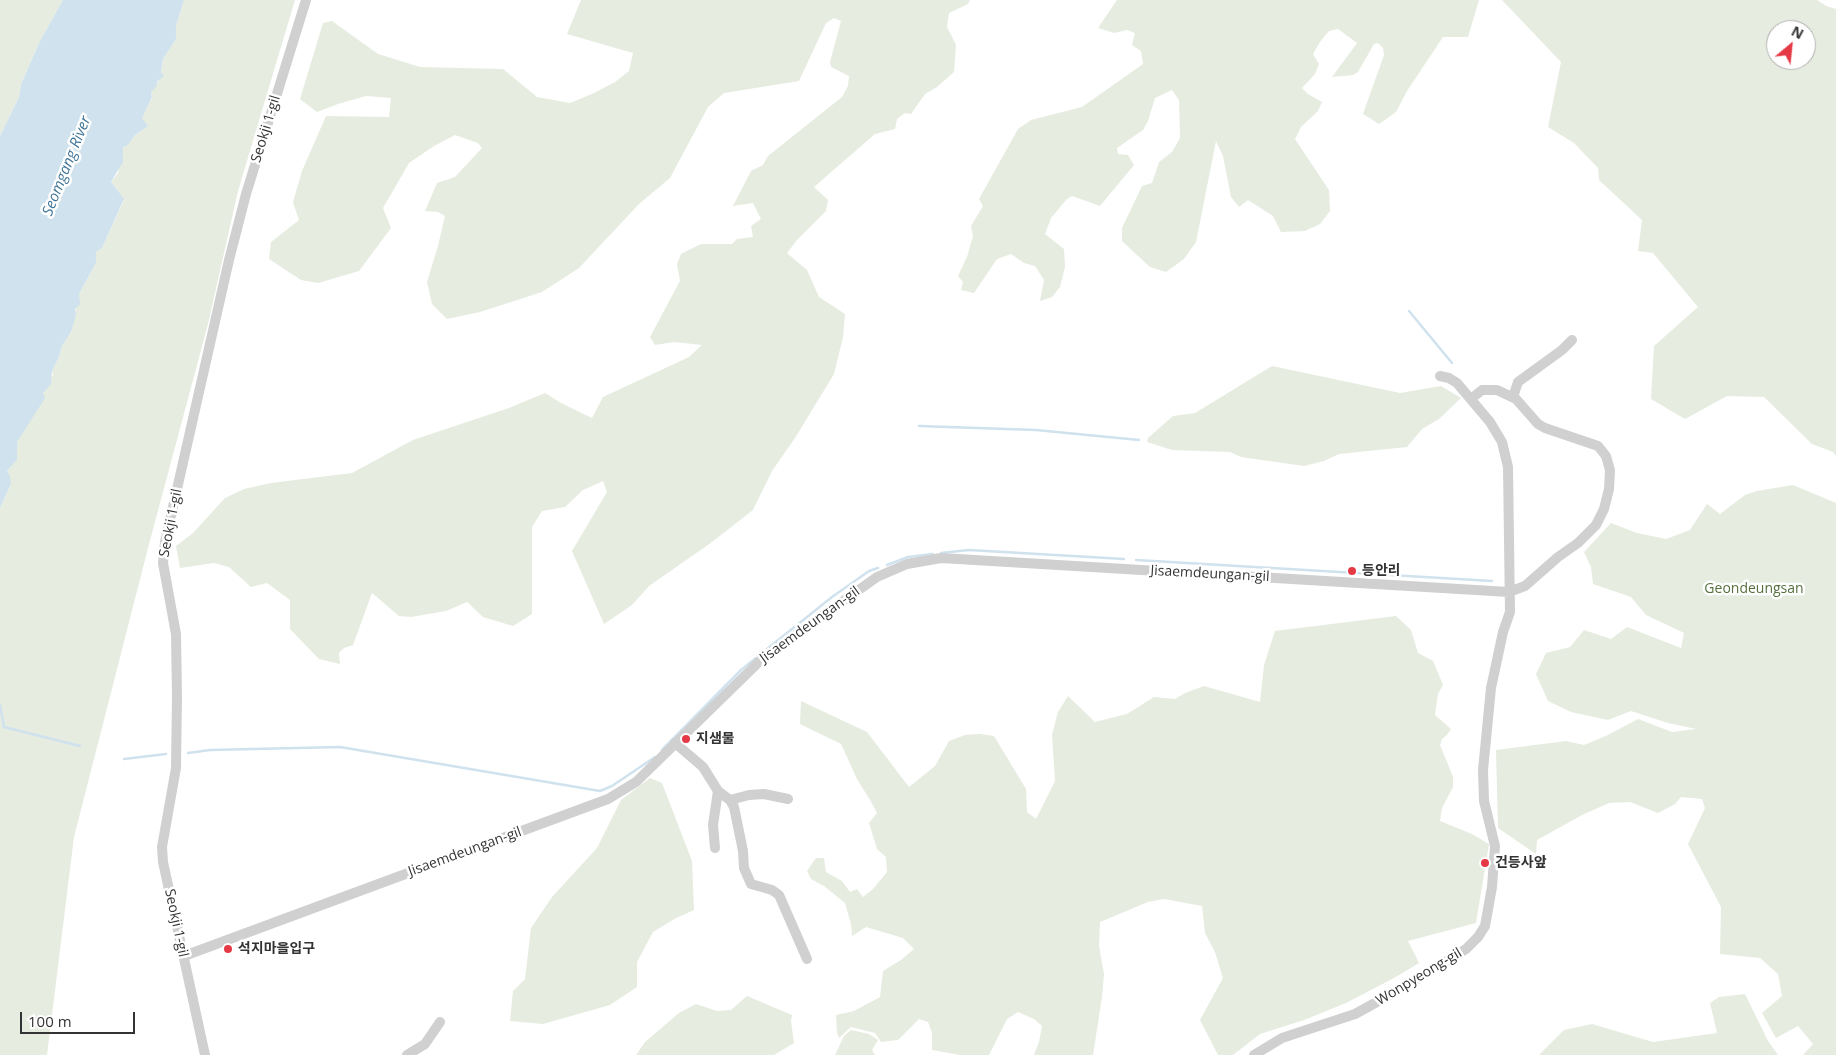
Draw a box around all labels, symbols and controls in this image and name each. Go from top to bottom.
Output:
north arrow [1766,20,1816,70]
text: N [1788,21,1807,43]
street label: Seokji 1-gil [248,93,284,165]
water label: Seomgang River [39,114,95,218]
street label: Seokji 1-gil [156,487,186,559]
street label: Jisaemdeungan-gil [1150,562,1270,586]
place label: 등안리 [1362,563,1401,579]
marker: 등안리 [1346,565,1358,577]
park label: Geondeungsan [1704,581,1804,597]
street label: Jisaemdeungan-gil [757,583,863,667]
place label: 지샘물 [696,731,735,747]
marker: 지샘물 [680,733,692,745]
street label: Jisaemdeungan-gil [406,824,524,880]
place label: 건등사앞 [1495,855,1547,871]
marker: 건등사앞 [1479,857,1491,869]
street label: Seokji 1-gil [161,887,191,959]
place label: 석지마을입구 [238,941,315,957]
marker: 석지마을입구 [222,943,234,955]
street label: Wonpyeong-gil [1373,945,1465,1009]
scale bar [22,1002,138,1034]
text: 100 m [28,1011,72,1031]

